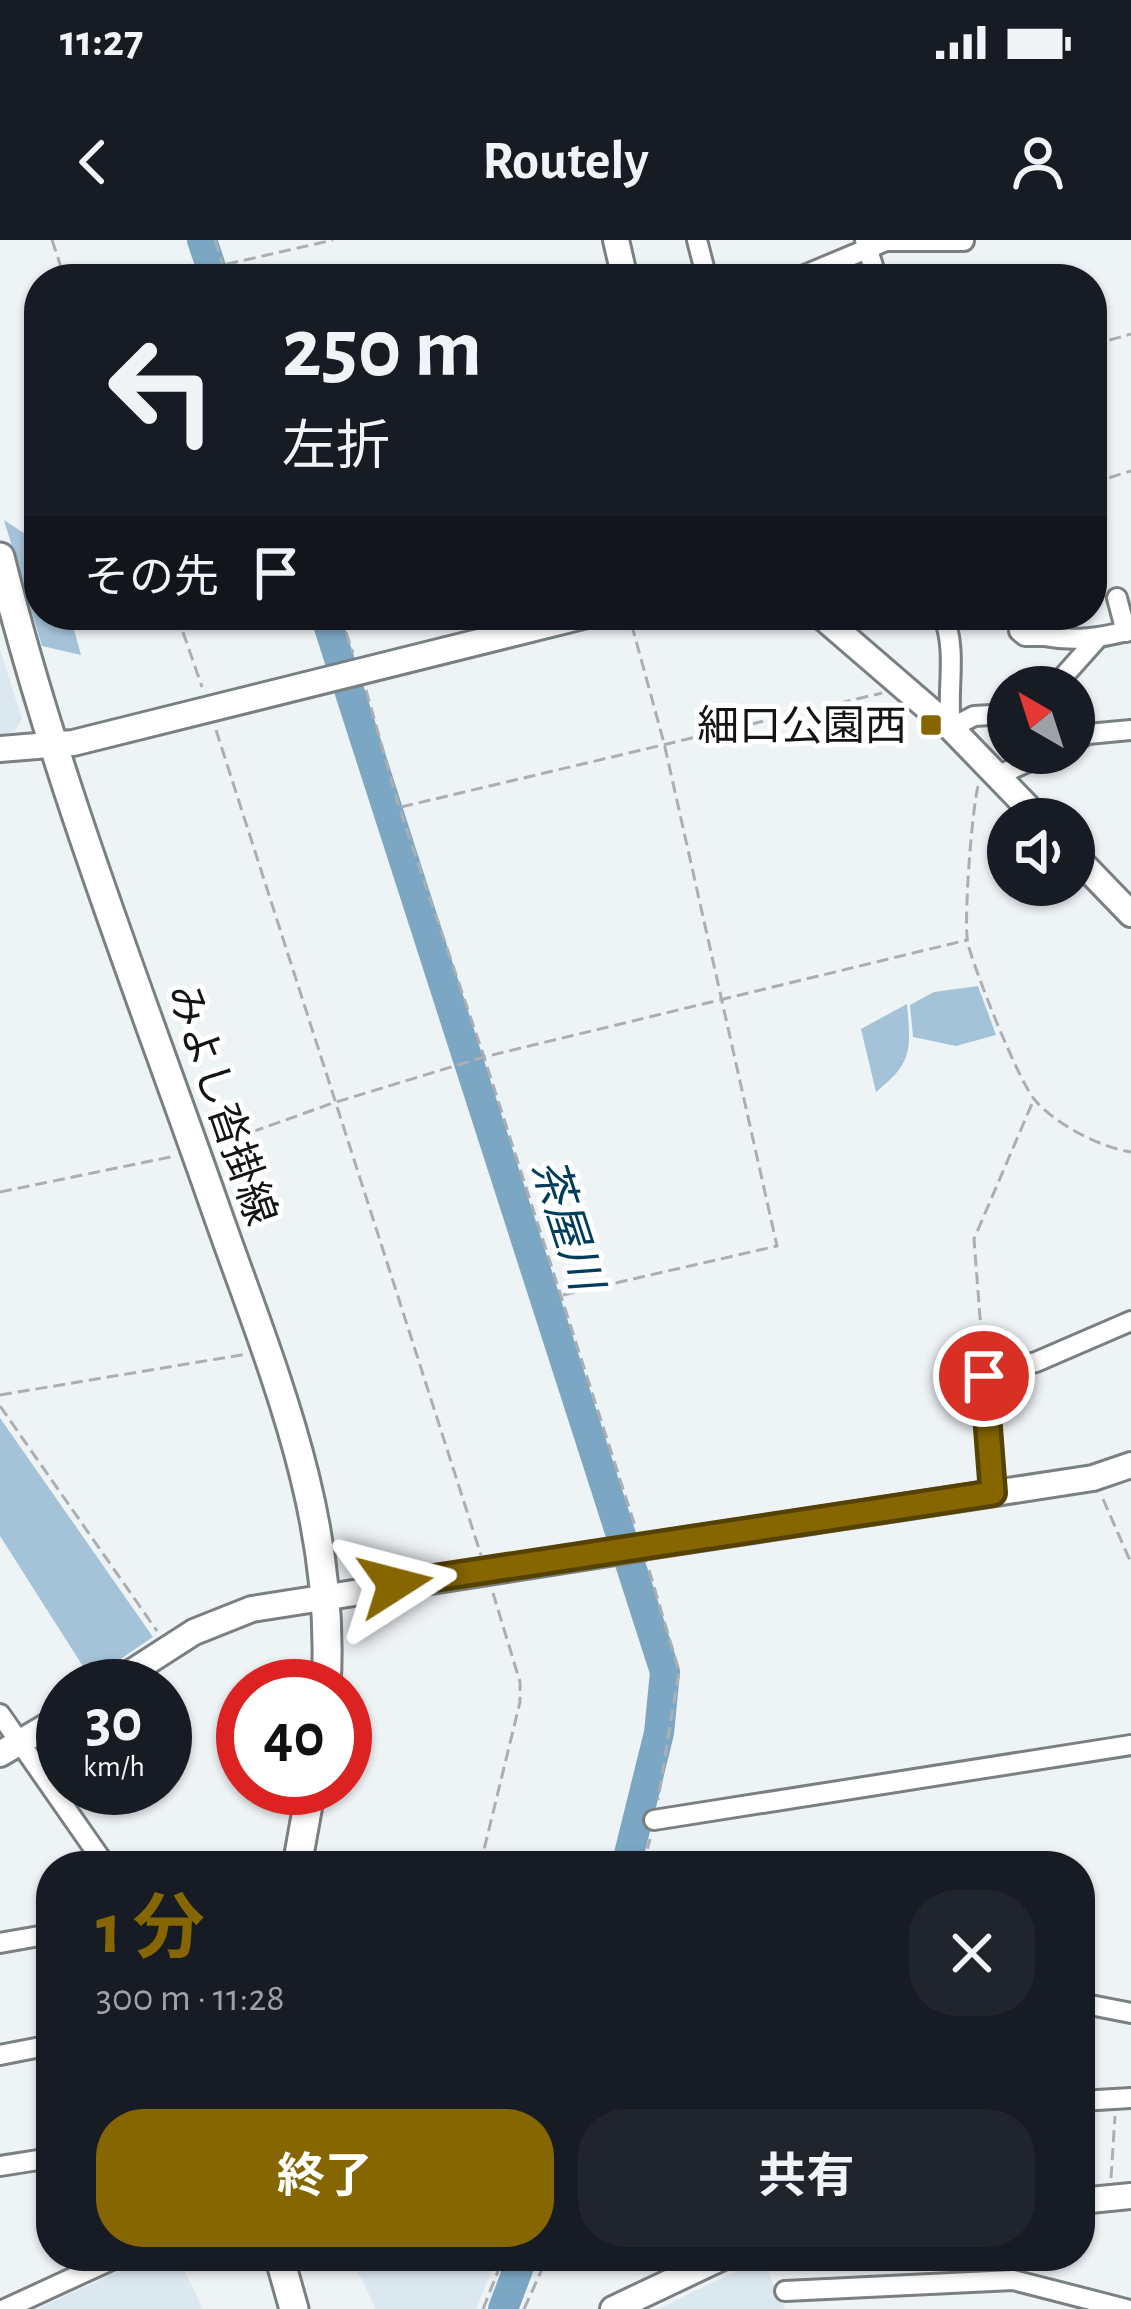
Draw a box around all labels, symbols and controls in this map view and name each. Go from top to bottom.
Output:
text: 11:27 [60,19,143,64]
icon: back [60,129,126,195]
icon: person [1005,129,1071,195]
text: Routely [482,135,649,189]
text: 250 m [282,308,482,392]
icon: left [84,312,240,468]
text: 左折 [282,421,390,475]
icon: arrive [243,540,309,606]
text: その先 [84,556,219,601]
north arrow [987,666,1095,774]
map controls [987,666,1095,906]
place label: 細口公園西 [697,704,907,748]
marker: 細口公園西 [918,712,944,738]
button: sound [987,798,1095,906]
street label: みよし沓掛線 [160,978,284,1231]
water label: 茶屋川 [523,1153,611,1300]
pin [933,1325,1035,1427]
icon: arrive [951,1343,1017,1409]
position arrow [332,1521,458,1647]
speed limit sign: 40 [216,1659,372,1815]
text: 30 [85,1692,143,1752]
text: km/h [83,1752,145,1782]
button: close [909,1890,1035,2016]
text: 1 分 [96,1894,205,1966]
text: 300 m · 11:28 [96,1979,285,2018]
button: 終了 [96,2109,554,2247]
button: 共有 [578,2109,1035,2247]

